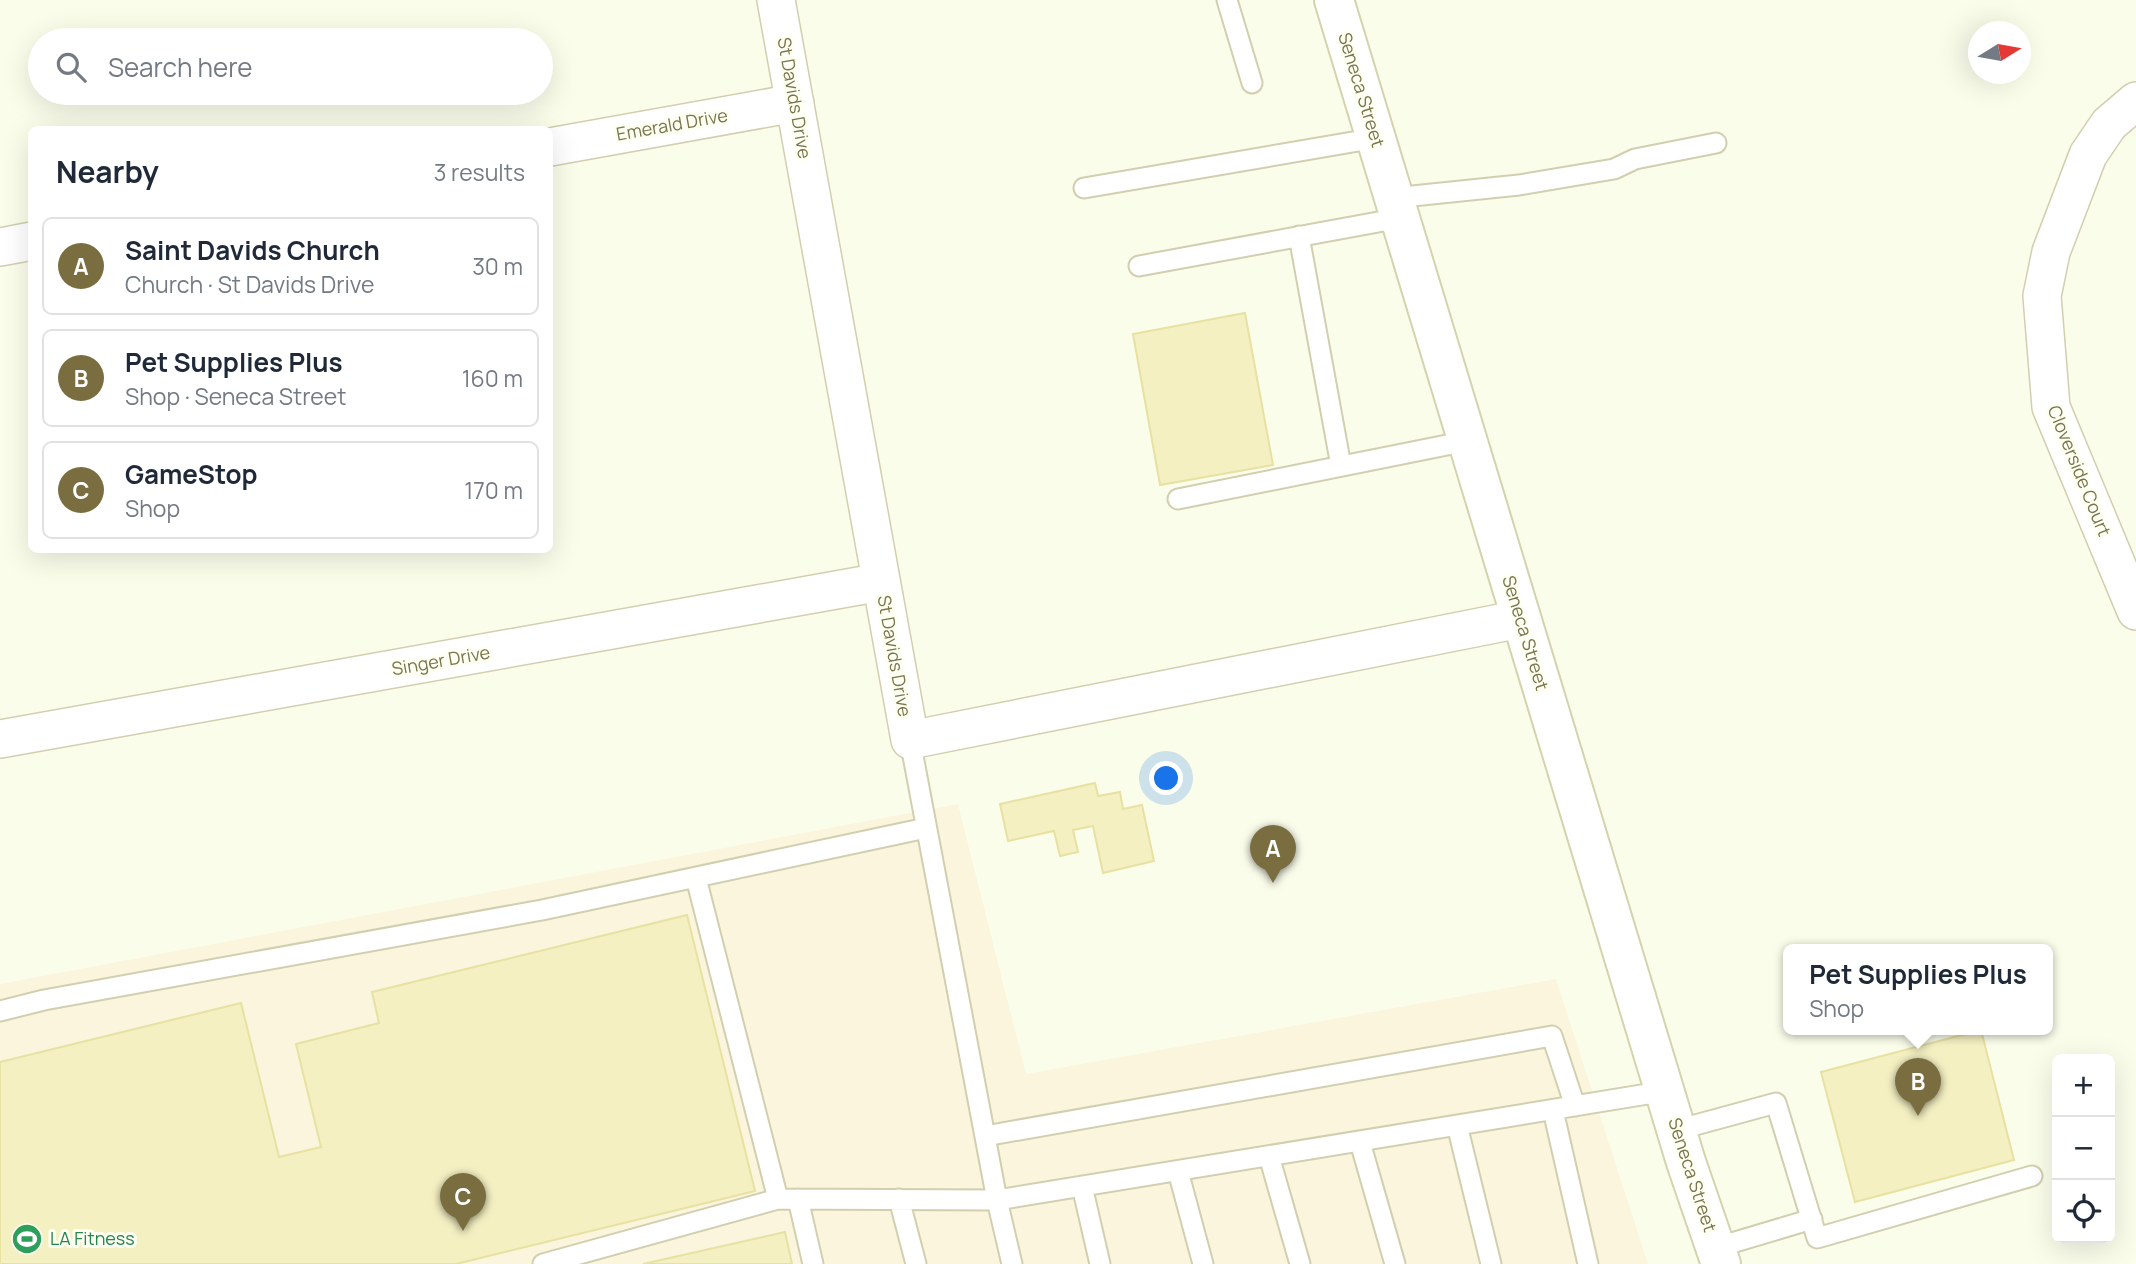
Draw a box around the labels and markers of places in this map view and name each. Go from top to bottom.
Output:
pin: A [1250,825,1296,883]
pin: B [1895,1058,1941,1116]
pin: C [440,1173,486,1231]
sports icon: LA Fitness [10,1222,44,1256]
place label: LA Fitness [50,1226,135,1250]

